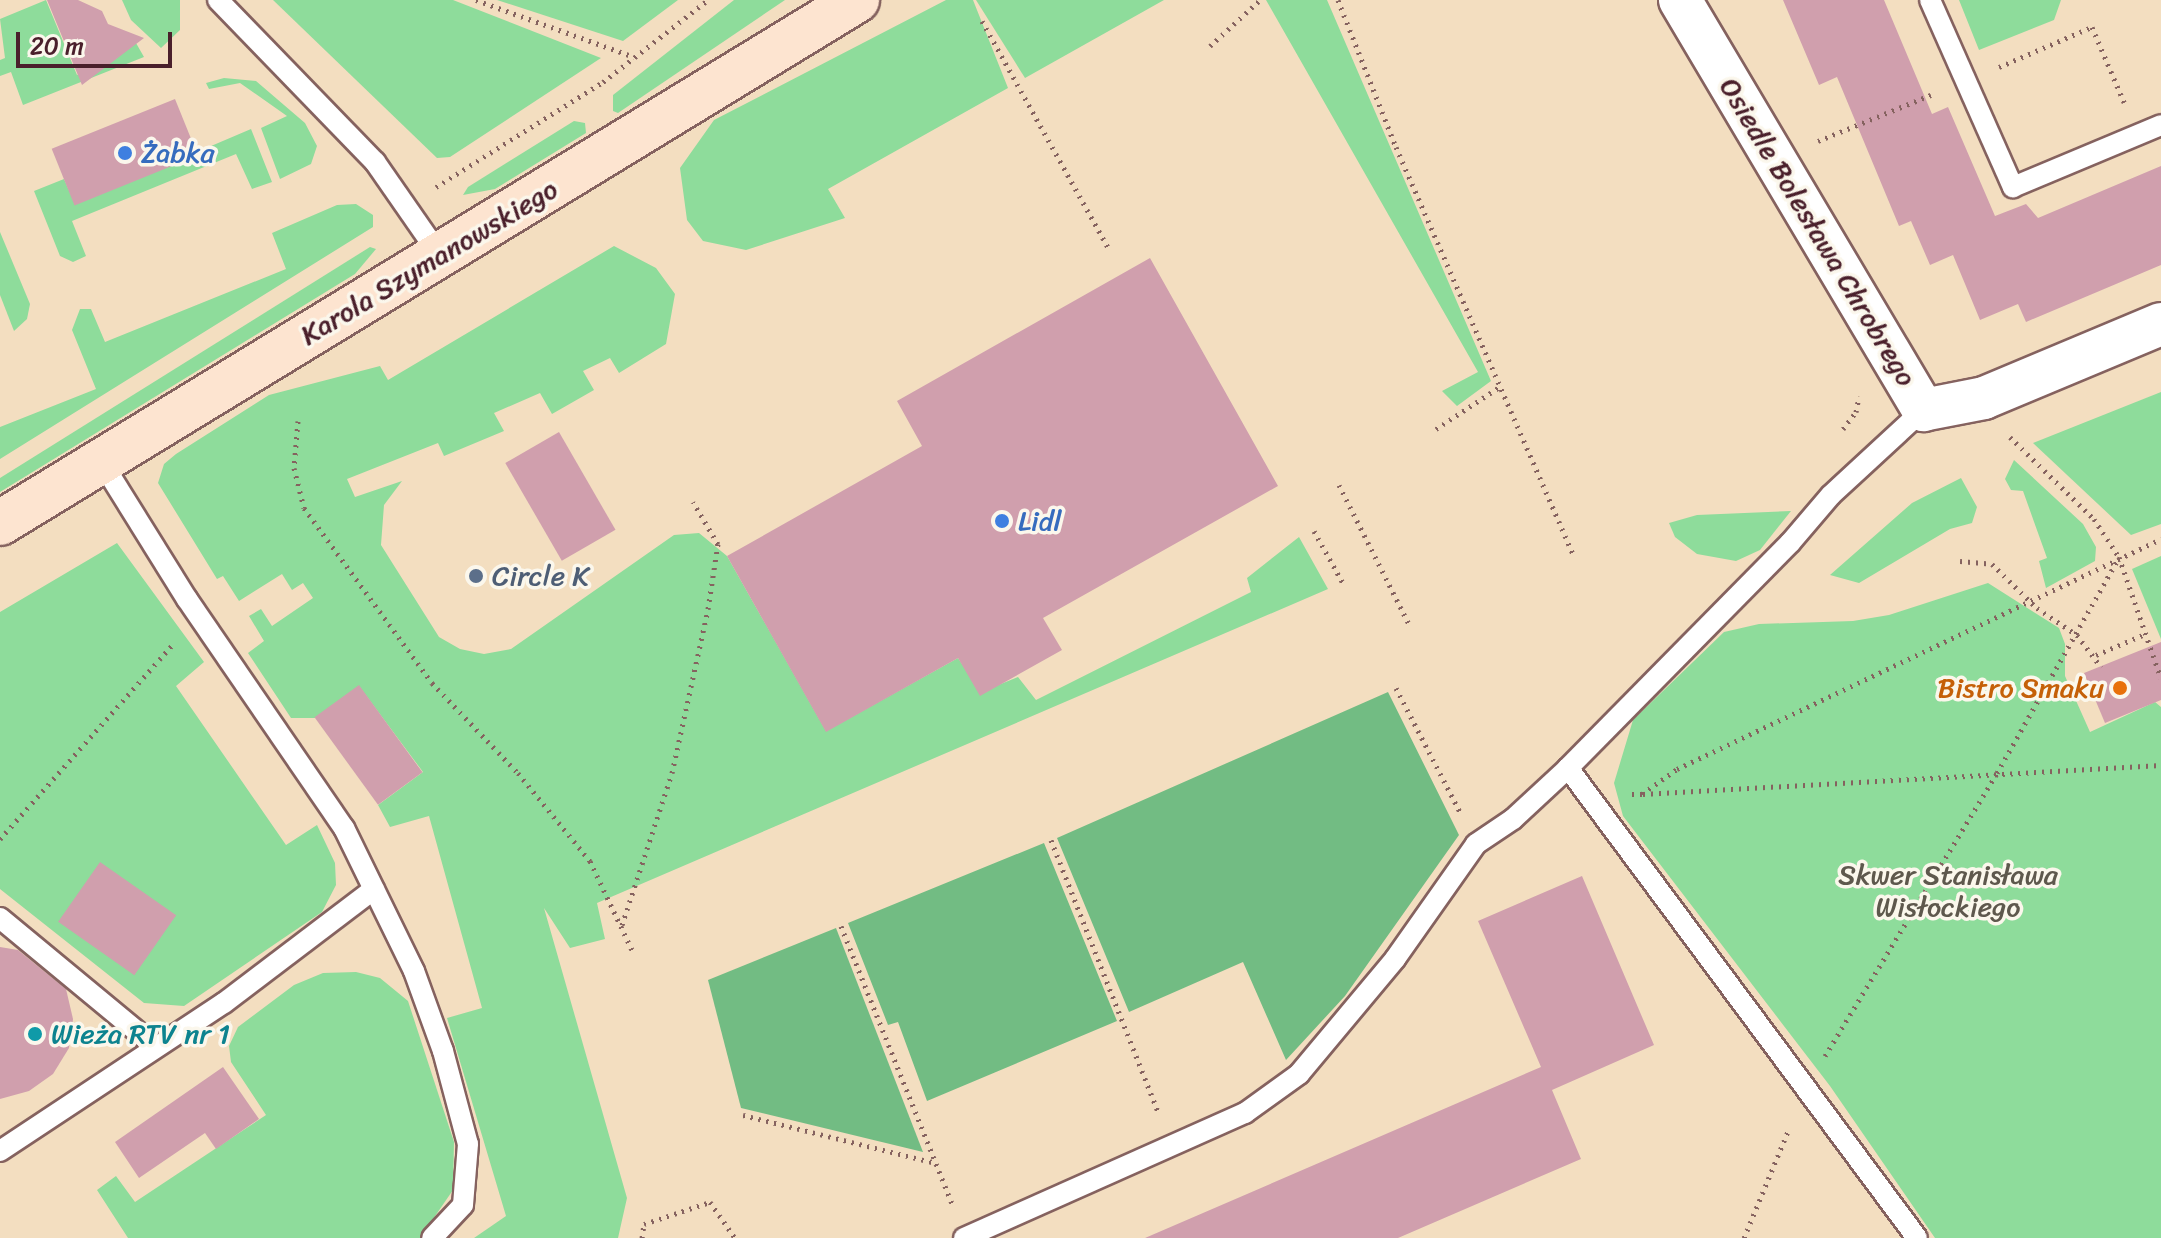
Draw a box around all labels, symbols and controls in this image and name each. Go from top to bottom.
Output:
scale bar [20,16,176,66]
text: 20 m [30,25,84,67]
street label: Osiedle Bolesława Chrobrego [1712,71,1924,393]
place label: Żabka [141,136,215,170]
marker: Żabka [116,144,134,162]
street label: Karola Szymanowskiego [295,172,563,352]
place label: Lidl [1018,504,1061,538]
marker: Lidl [993,512,1011,530]
place label: Circle K [492,559,589,593]
marker: Circle K [467,567,485,585]
place label: Bistro Smaku [1937,671,2104,705]
marker: Bistro Smaku [2111,679,2129,697]
park label: Skwer Stanisława Wisłockiego [1838,858,2058,924]
place label: Wieża RTV nr 1 [51,1017,231,1051]
marker: Wieża RTV nr 1 [26,1025,44,1043]

